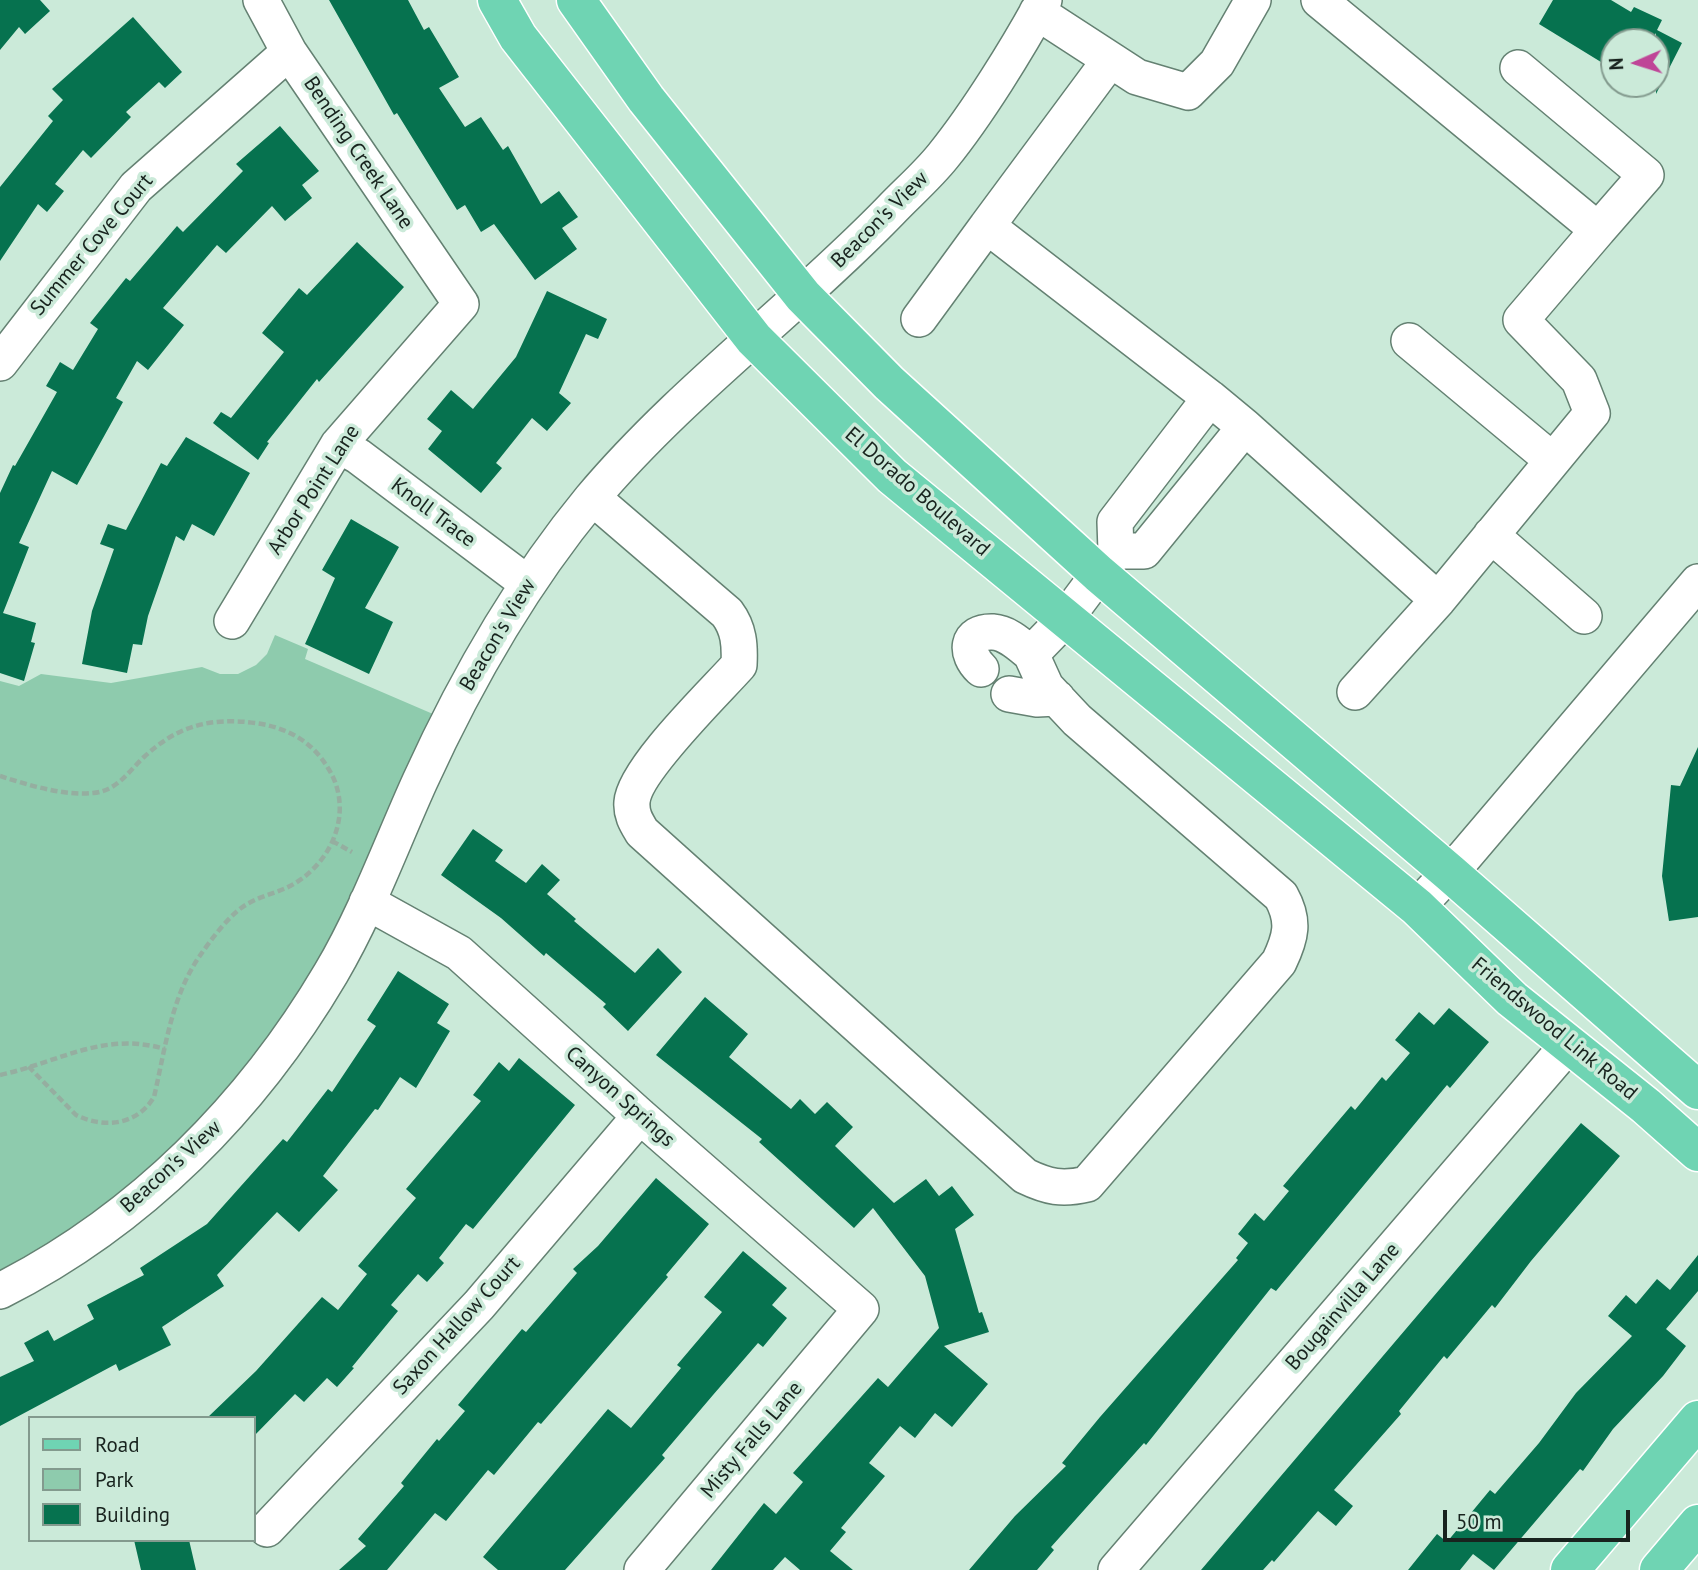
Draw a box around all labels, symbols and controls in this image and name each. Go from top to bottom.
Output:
north arrow [1600,28,1670,98]
text: N [1604,57,1628,71]
street label: Bending Creek Lane [298,72,418,234]
street label: Beacon's View [826,166,934,274]
street label: Summer Cove Court [25,169,159,321]
street label: Arbor Point Lane [263,420,365,560]
street label: El Dorado Boulevard [839,422,995,562]
street label: Knoll Trace [386,473,480,553]
street label: Beacon's View [455,574,541,696]
street label: Friendswood Link Road [1466,952,1642,1106]
street label: Canyon Springs [560,1041,680,1153]
street label: Beacon's View [116,1115,226,1219]
street label: Bougainvilla Lane [1281,1238,1405,1376]
street label: Saxon Hallow Court [388,1252,526,1400]
street label: Misty Falls Lane [696,1377,808,1503]
legend [28,1416,256,1542]
text: Road [95,1431,139,1458]
text: Park [95,1466,134,1493]
scale bar [1446,1496,1633,1540]
text: Building [95,1501,170,1528]
text: 50 m [1456,1508,1502,1535]

